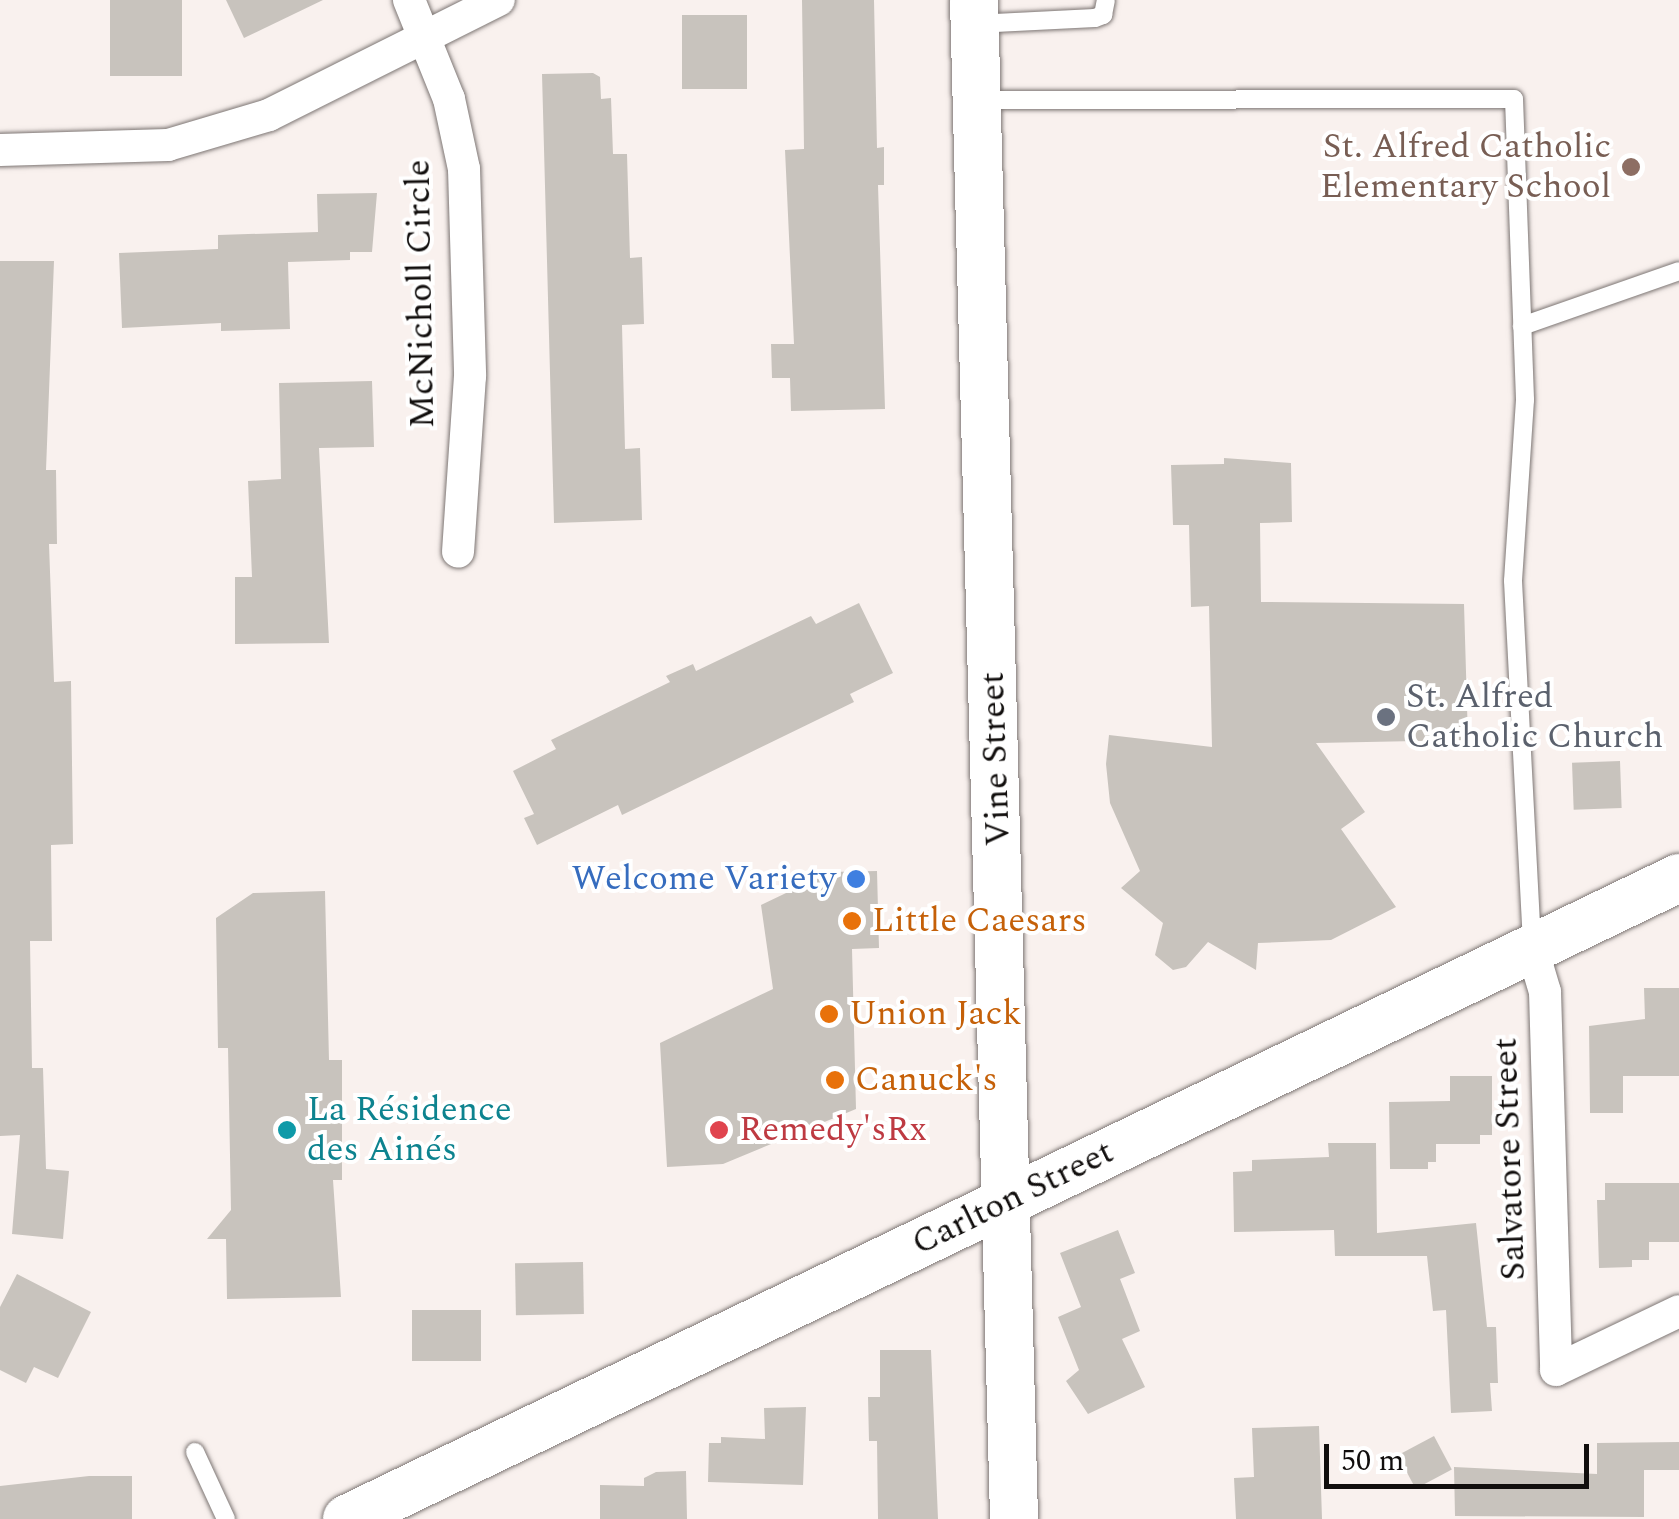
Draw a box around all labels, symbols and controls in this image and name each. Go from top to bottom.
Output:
place label: St. Alfred Catholic Elementary School [1320,126,1611,208]
marker: St. Alfred Catholic Elementary School [1620,156,1642,178]
street label: McNicholl Circle [398,159,444,429]
street label: Vine Street [972,671,1020,847]
place label: St. Alfred Catholic Church [1406,676,1663,758]
marker: St. Alfred Catholic Church [1375,706,1397,728]
place label: Welcome Variety [571,858,836,900]
marker: Welcome Variety [845,868,867,890]
place label: Little Caesars [872,900,1087,942]
marker: Little Caesars [841,910,863,932]
place label: Union Jack [849,993,1022,1035]
marker: Union Jack [818,1003,840,1025]
street label: Salvatore Street [1485,1037,1535,1281]
place label: Canuck's [855,1059,998,1101]
marker: Canuck's [824,1069,846,1091]
place label: La Résidence des Ainés [307,1089,512,1171]
place label: Remedy'sRx [739,1109,927,1151]
marker: La Résidence des Ainés [276,1119,298,1141]
marker: Remedy'sRx [708,1119,730,1141]
street label: Carlton Street [905,1131,1121,1265]
scale bar [1329,1424,1594,1486]
text: 50 m [1341,1438,1404,1484]

